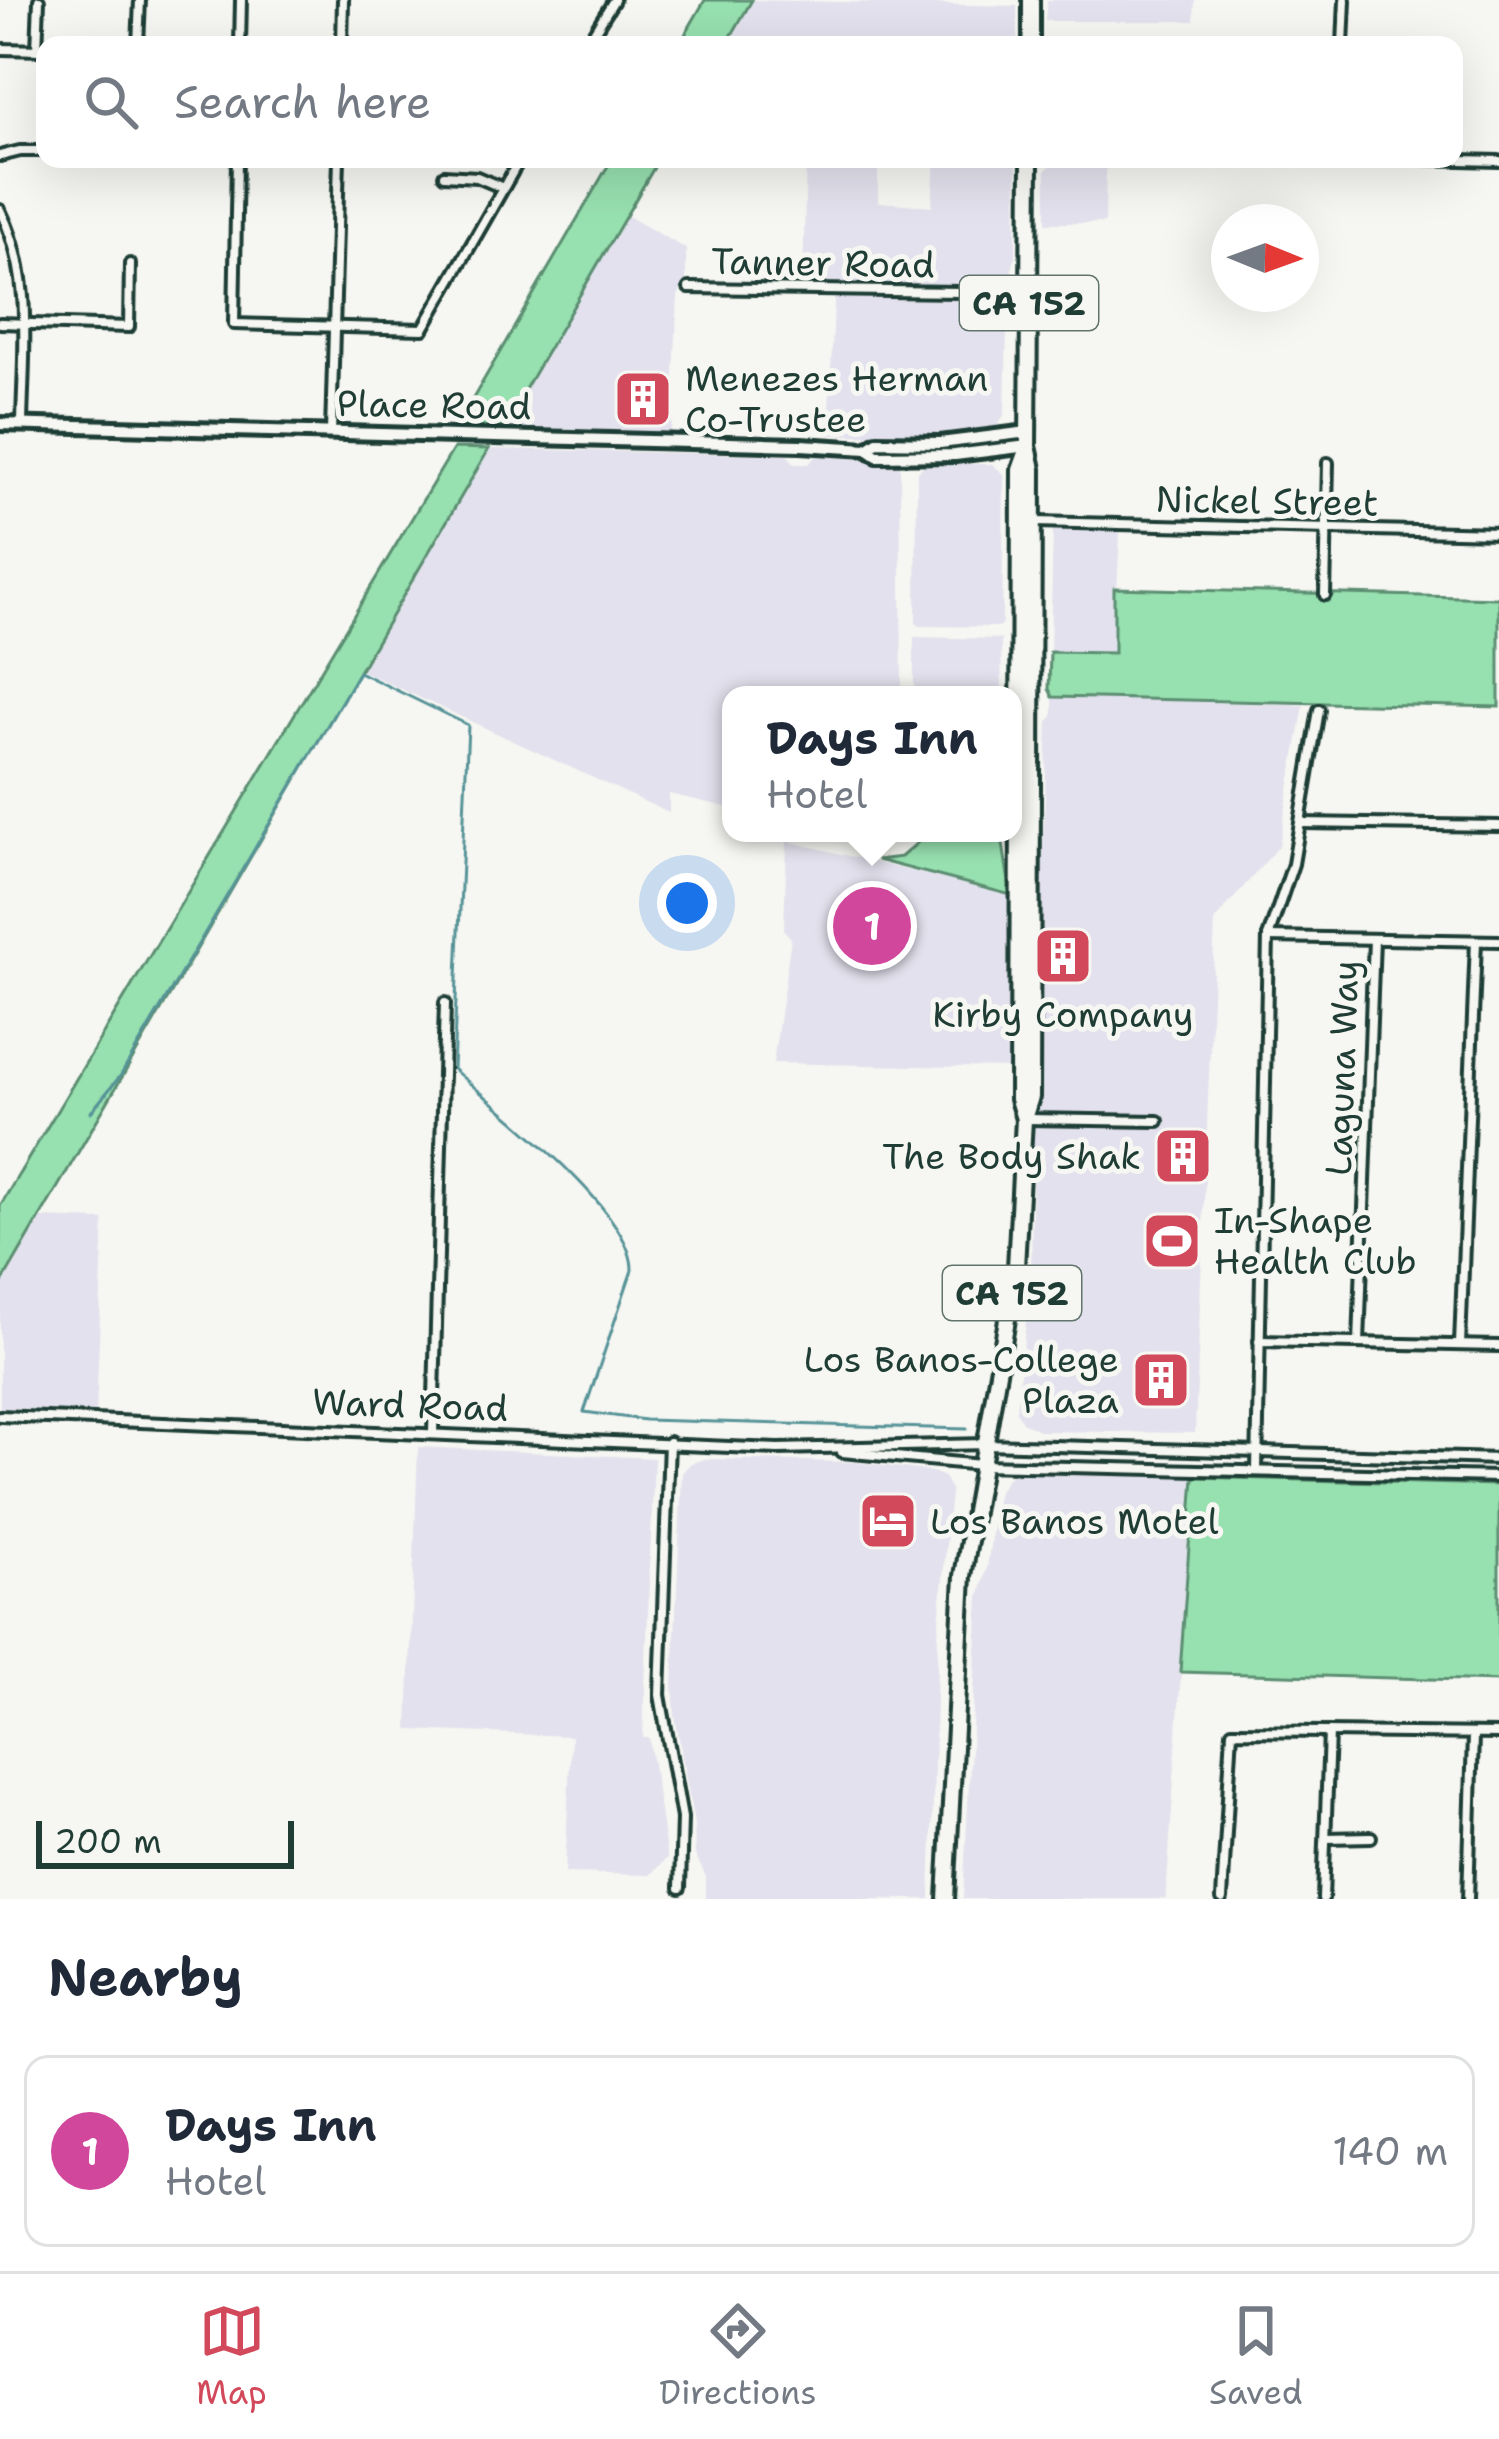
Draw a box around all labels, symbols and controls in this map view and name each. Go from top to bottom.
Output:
search box [36,36,1463,168]
icon: search [78,69,144,135]
text: Search here [174,72,431,132]
north arrow [1211,204,1319,312]
street label: Tanner Road [711,237,935,289]
road number: CA 152 [960,276,1098,330]
place label: Menezes Herman Co-Trustee [685,354,988,444]
building icon: Menezes Herman Co-Trustee [612,368,674,430]
street label: Place Road [336,379,532,431]
street label: Nickel Street [1155,475,1379,527]
popup [722,686,1022,842]
text: Days Inn [766,708,978,768]
text: Hotel [766,768,867,820]
your location [657,873,717,933]
pin: 1 [833,881,911,971]
building icon: Kirby Company [1032,925,1094,987]
street label: Laguna Way [1314,959,1370,1177]
place label: Kirby Company [932,990,1194,1039]
building icon: The Body Shak [1152,1125,1214,1187]
place label: The Body Shak [882,1132,1141,1181]
place label: In-Shape Health Club [1214,1196,1417,1286]
sports icon: In-Shape Health Club [1141,1210,1203,1272]
road number: CA 152 [943,1266,1081,1320]
place label: Los Banos-College Plaza [804,1335,1119,1425]
building icon: Los Banos-College Plaza [1130,1349,1192,1411]
street label: Ward Road [311,1377,509,1433]
hotel icon: Los Banos Motel [857,1490,919,1552]
place label: Los Banos Motel [930,1497,1219,1546]
scale bar [36,1815,294,1868]
text: 200 m [54,1819,162,1864]
text: Nearby [48,1943,243,2011]
text: Days Inn [165,2095,377,2155]
text: 1 [81,2125,99,2177]
text: 140 m [1332,2125,1448,2177]
text: Hotel [165,2155,266,2207]
tab: Map [196,2298,267,2415]
tab: Directions [659,2298,817,2415]
tab: Saved [1209,2298,1303,2415]

